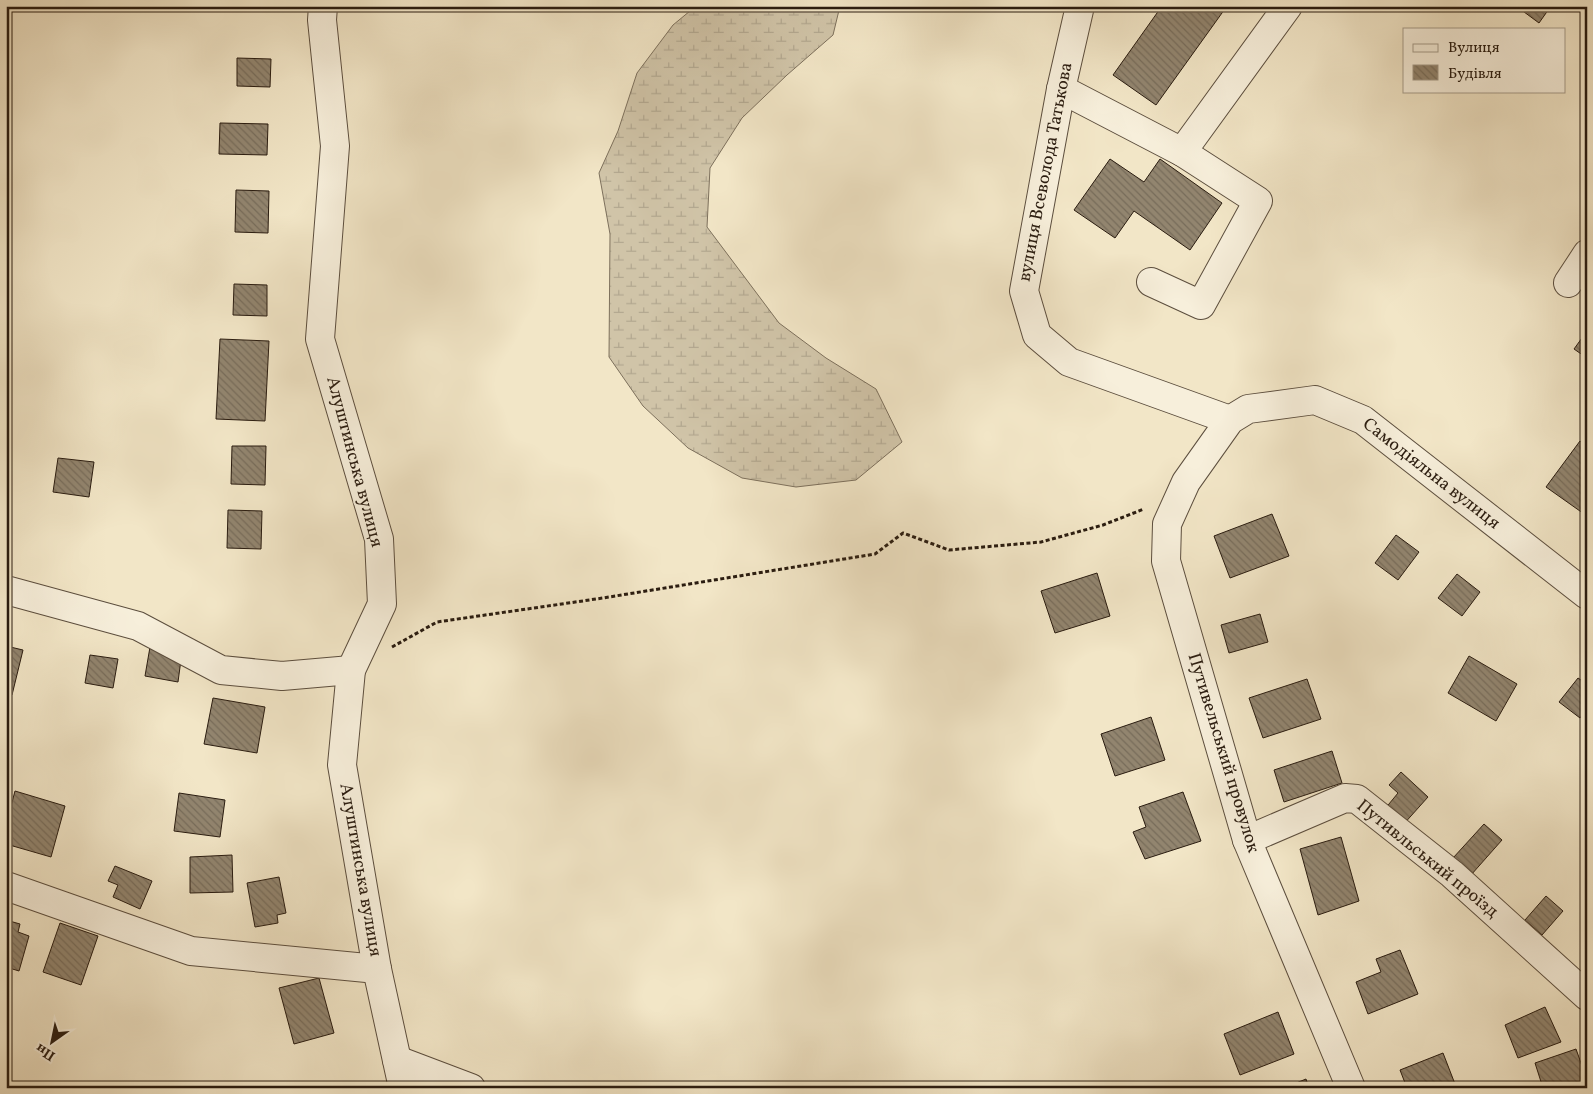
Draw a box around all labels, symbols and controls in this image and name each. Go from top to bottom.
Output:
legend [1403,28,1566,92]
text: Вулиця [1448,38,1500,59]
street label: вулиця Всеволода Татькова [1012,60,1080,284]
text: Будівля [1448,64,1502,85]
street label: Алуштинська вулиця [319,374,389,550]
street label: Самодіяльна вулиця [1357,412,1505,536]
street label: Путивельський провулок [1181,650,1265,856]
street label: Алуштинська вулиця [332,781,388,959]
street label: Путивльський проїзд [1351,794,1503,924]
north arrow [28,1016,78,1066]
text: Пн [32,1038,59,1065]

